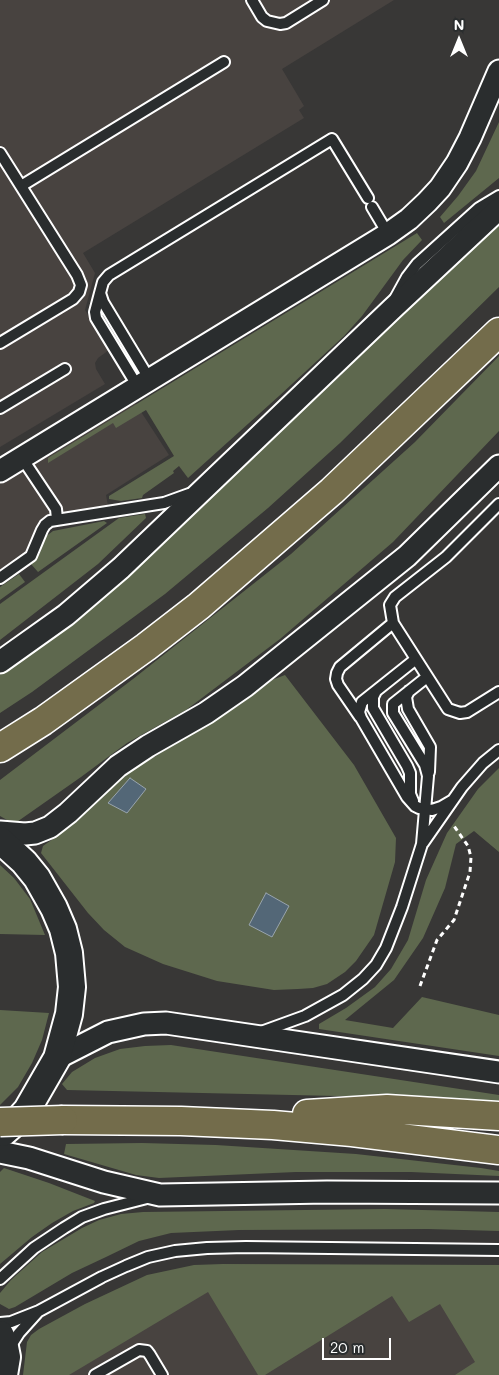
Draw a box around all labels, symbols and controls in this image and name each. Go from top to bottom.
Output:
north arrow [434,15,484,65]
text: N [454,15,464,34]
scale bar [324,1328,393,1360]
text: 20 m [330,1337,364,1357]

